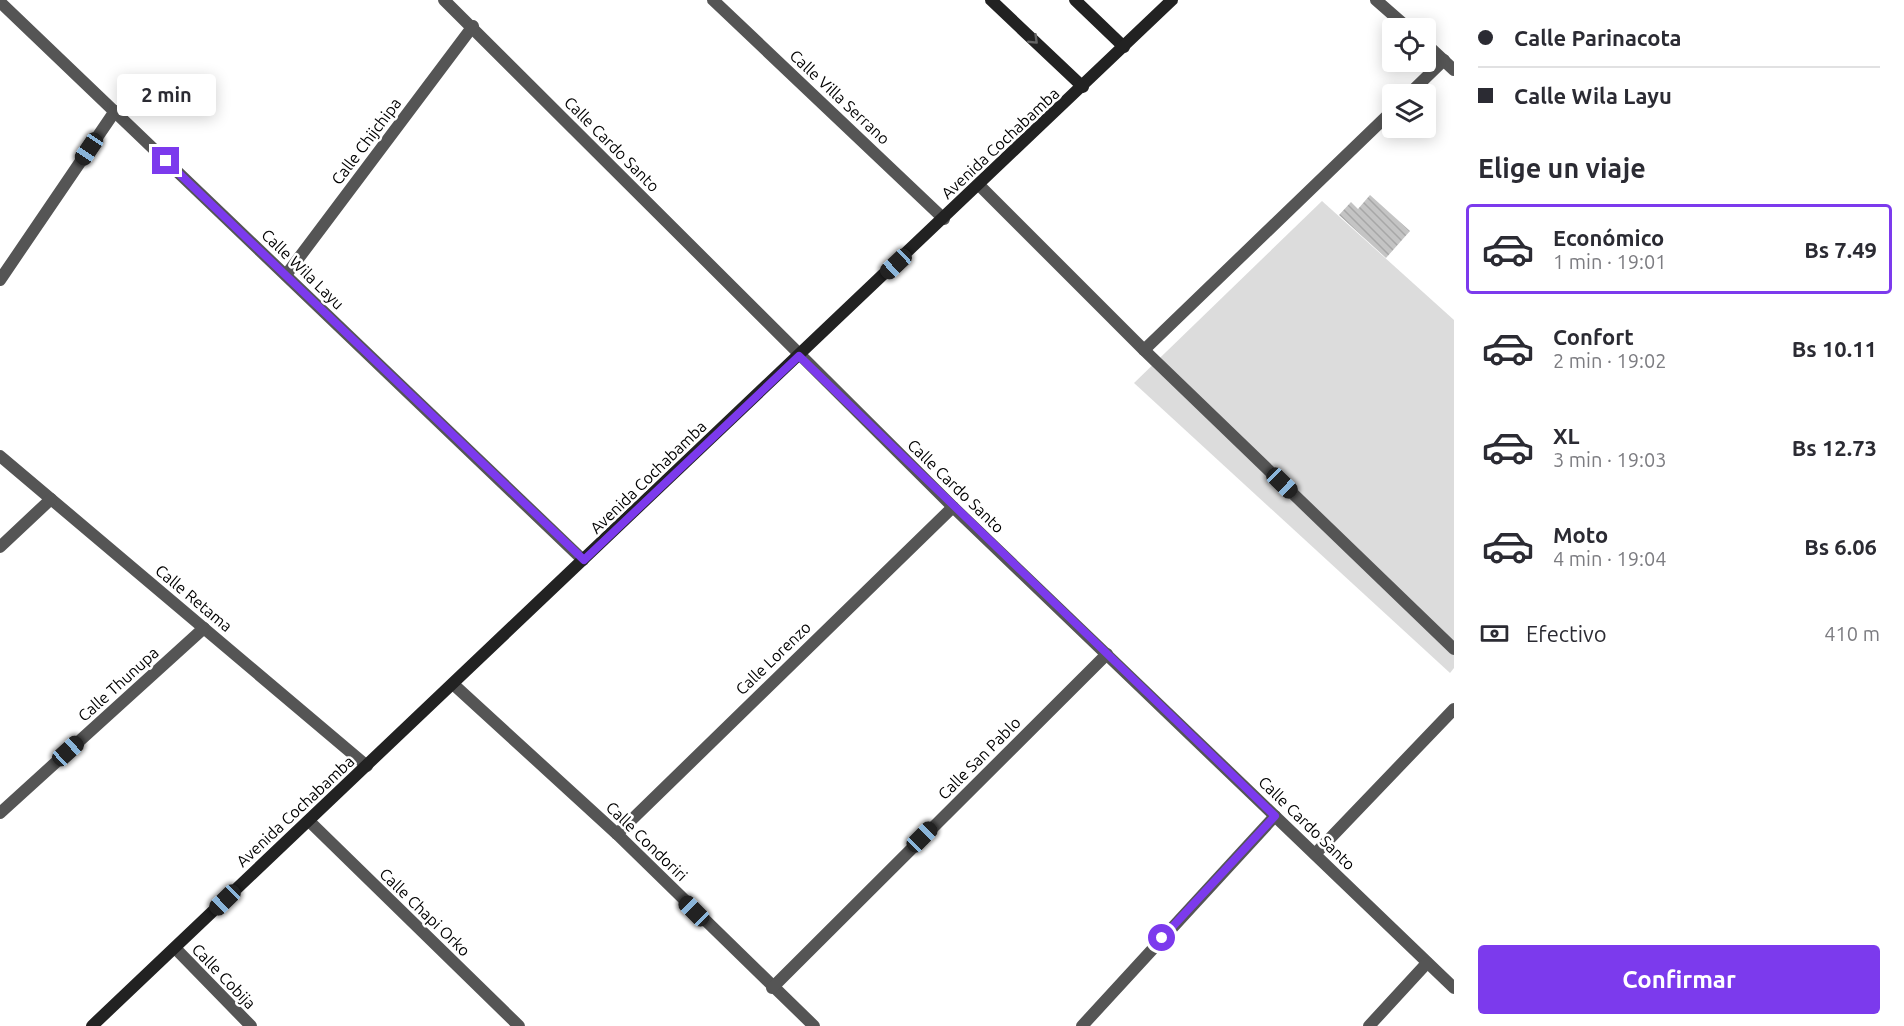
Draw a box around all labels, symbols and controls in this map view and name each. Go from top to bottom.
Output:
map controls [1382,18,1436,138]
button: locate [1382,18,1436,72]
text: Calle Parinacota [1514,25,1682,50]
one-way arrow [1026,33,1037,44]
street label: Calle Villa Serrano [786,46,894,148]
callout: 2 min [116,74,216,116]
text: 2 min [141,83,192,106]
text: Calle Wila Layu [1514,83,1672,108]
street label: Avenida Cochabamba [938,84,1062,202]
button: layers [1382,84,1436,138]
street label: Calle Cardo Santo [561,93,663,195]
street label: Calle Chijchipa [328,94,404,188]
car [71,129,107,169]
route end [152,147,179,174]
text: Elige un viaje [1478,153,1646,183]
icon: car [1481,222,1535,276]
street label: Calle Wila Layu [258,225,348,313]
text: Económico [1553,225,1664,250]
text: Bs 7.49 [1804,237,1877,262]
car [877,245,915,283]
text: 1 min · 19:01 [1553,250,1667,273]
icon: car [1481,321,1535,375]
text: Confort [1553,324,1634,349]
text: Bs 10.11 [1792,336,1877,361]
text: 2 min · 19:02 [1553,349,1667,372]
street label: Avenida Cochabamba [586,417,710,537]
icon: car [1481,420,1535,474]
text: XL [1553,423,1580,448]
street label: Calle Cardo Santo [904,435,1008,537]
text: Bs 12.73 [1792,435,1877,460]
text: 3 min · 19:03 [1553,448,1667,471]
car [1263,464,1301,502]
icon: car [1481,519,1535,573]
text: Moto [1553,522,1608,547]
text: Bs 6.06 [1804,534,1877,559]
text: 4 min · 19:04 [1553,547,1667,570]
street label: Calle Retama [152,561,236,635]
icon: cash [1478,617,1511,650]
street label: Calle Lorenzo [732,618,814,698]
text: Efectivo [1526,621,1607,646]
text: 410 m [1824,622,1880,645]
street label: Calle Thunupa [74,643,162,725]
street label: Calle San Pablo [934,713,1024,803]
car [49,732,87,770]
street label: Avenida Cochabamba [233,752,357,870]
street label: Calle Cardo Santo [1255,772,1359,874]
street label: Calle Condoriri [603,798,691,884]
car [903,818,941,856]
street label: Calle Chapi Orko [376,864,474,960]
car [206,881,244,919]
car [675,892,713,930]
route start [1148,924,1175,951]
street label: Calle Cobija [189,940,259,1012]
button: Confirmar [1478,945,1880,1014]

